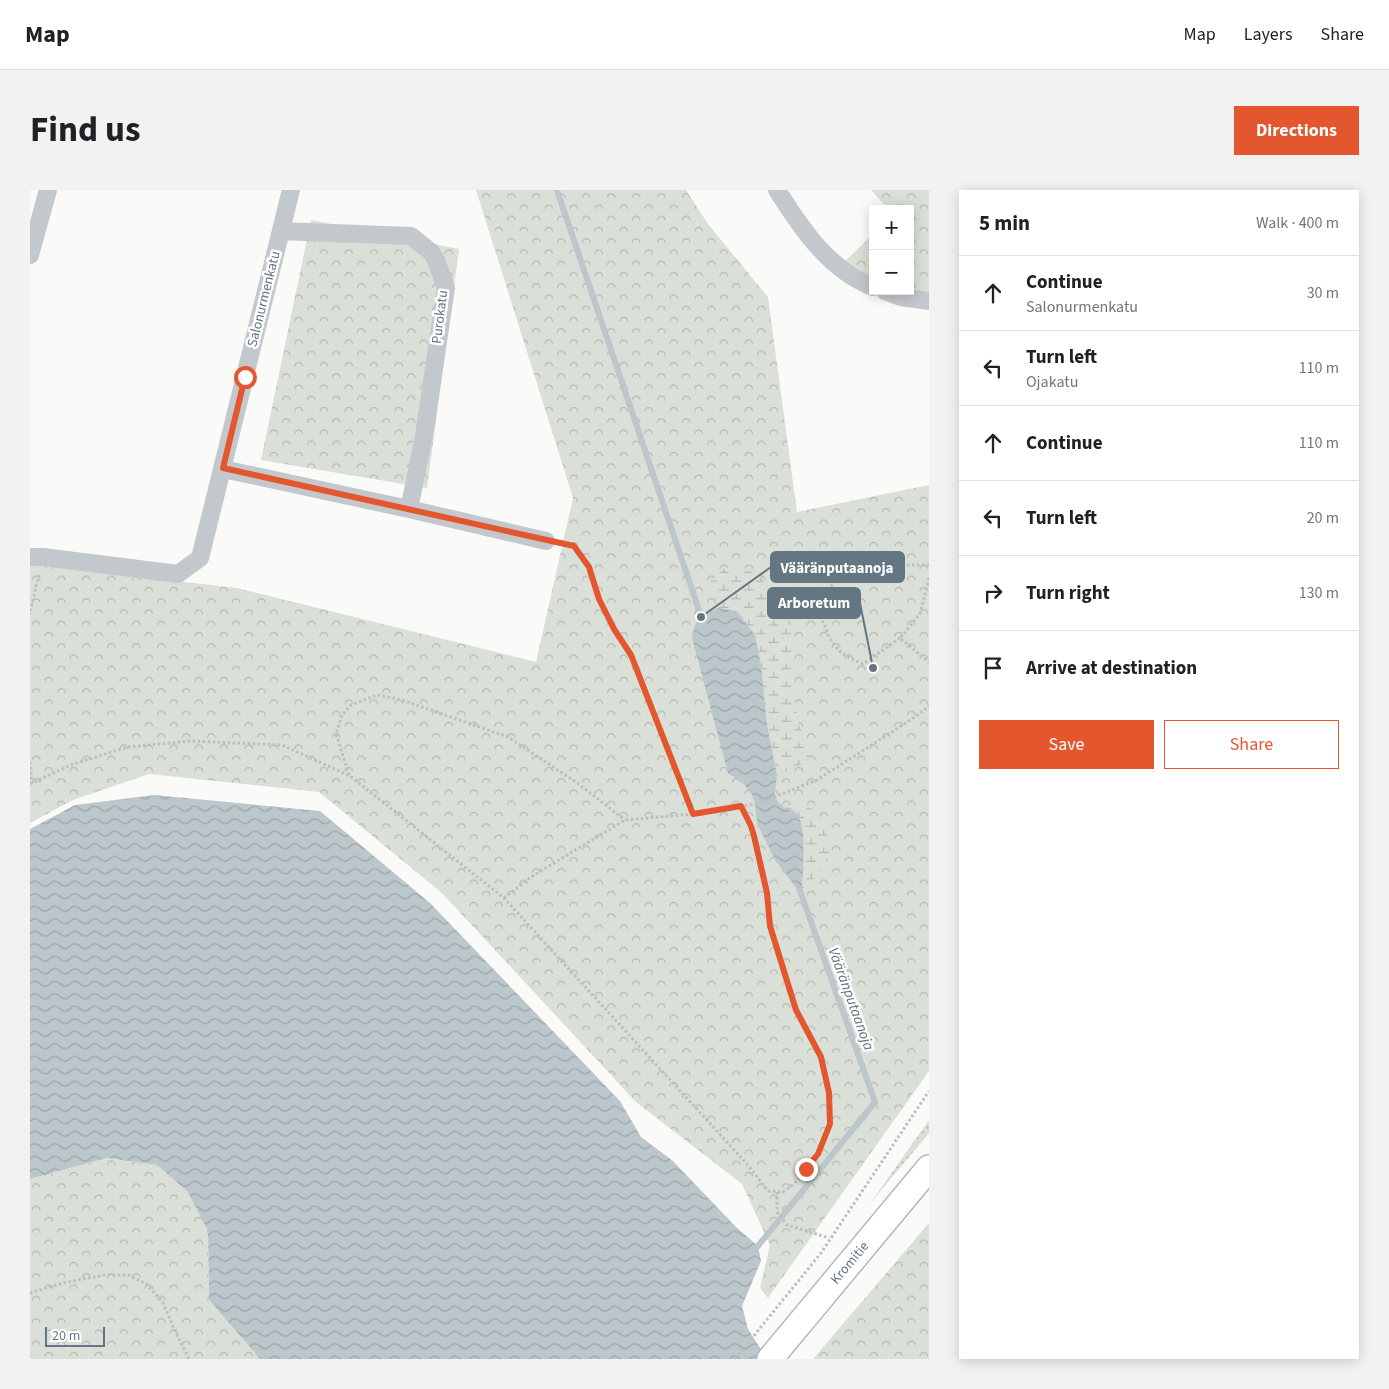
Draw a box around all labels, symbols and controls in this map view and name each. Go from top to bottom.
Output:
text: Map [25,17,70,52]
text: Map [1184,22,1216,47]
text: Layers [1244,22,1293,47]
text: Share [1321,22,1364,47]
text: Find us [30,105,140,155]
button: Directions [1234,106,1359,155]
map controls [869,205,914,295]
button: + [869,205,914,250]
text: 5 min [979,208,1030,238]
text: Walk · 400 m [1256,212,1339,234]
street label: Salonurmenkatu [242,249,286,349]
button: − [869,250,914,295]
text: Continue [1026,269,1103,296]
icon: ahead [979,279,1007,307]
text: 30 m [1307,282,1339,304]
street label: Purokatu [427,289,453,345]
text: Salonurmenkatu [1026,296,1138,318]
text: Turn left [1026,344,1097,371]
icon: left [979,354,1007,382]
text: 110 m [1299,357,1339,379]
route start [234,366,257,389]
text: Ojakatu [1026,371,1078,393]
icon: ahead [979,429,1007,457]
text: Continue [1026,430,1103,457]
text: 110 m [1299,432,1339,454]
icon: left [979,504,1007,532]
text: Turn left [1026,505,1097,532]
text: 20 m [1307,507,1339,529]
callout: Vääränputaanoja [771,552,904,582]
text: Vääränputaanoja [779,558,894,579]
icon: right [979,579,1007,607]
text: Turn right [1026,580,1110,607]
text: 130 m [1299,582,1339,604]
callout: Arboretum [768,588,860,618]
text: Arboretum [777,593,850,614]
icon: arrive [979,654,1007,682]
text: Arrive at destination [1026,655,1197,682]
button: Save [979,720,1154,769]
button: Share [1164,720,1339,769]
water label: Vääränputaanoja [823,945,879,1053]
route end [795,1158,818,1181]
street label: Kromitie [826,1237,874,1289]
scale bar [45,1324,105,1347]
text: 20 m [52,1326,80,1346]

